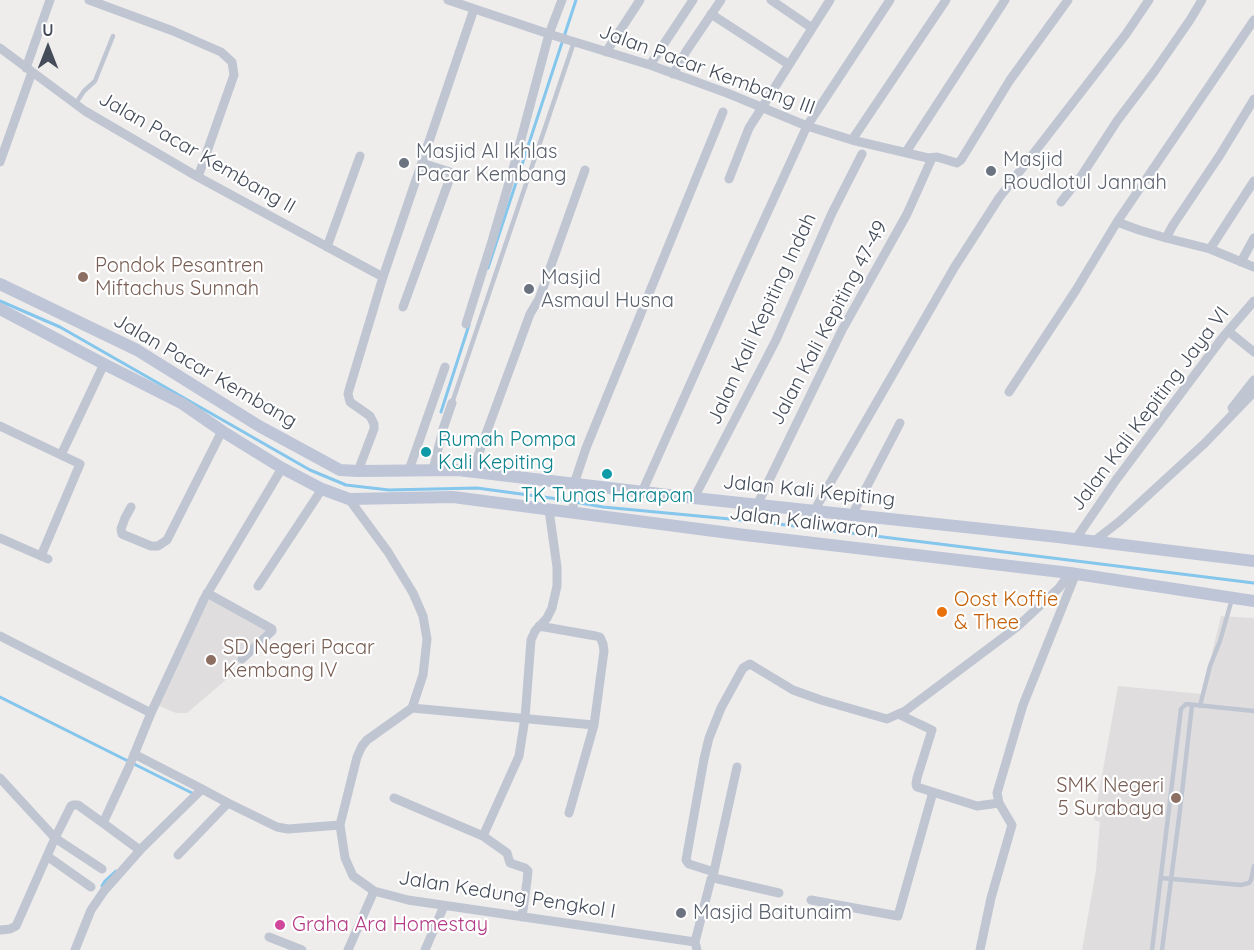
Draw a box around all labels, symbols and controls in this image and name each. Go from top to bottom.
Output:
north arrow [18,18,78,78]
text: U [42,20,54,40]
street label: Jalan Pacar Kembang III [596,20,818,120]
street label: Jalan Pacar Kembang II [94,87,300,219]
place label: Masjid Al Ikhlas Pacar Kembang [416,140,566,187]
place label: Masjid Roudlotul Jannah [1003,148,1167,195]
marker: Masjid Al Ikhlas Pacar Kembang [397,156,411,170]
marker: Masjid Roudlotul Jannah [984,164,998,178]
street label: Jalan Kali Kepiting Indah [702,209,822,429]
street label: Jalan Kali Kepiting 47-49 [765,217,893,429]
place label: Pondok Pesantren Miftachus Sunnah [95,254,264,301]
place label: Masjid Asmaul Husna [541,266,674,313]
marker: Pondok Pesantren Miftachus Sunnah [76,270,90,284]
marker: Masjid Asmaul Husna [522,282,536,296]
street label: Jalan Kali Kepiting Jaya VI [1065,302,1235,516]
street label: Jalan Pacar Kembang [109,309,301,433]
place label: Rumah Pompa Kali Kepiting [438,428,576,475]
marker: Rumah Pompa Kali Kepiting [419,445,433,459]
marker: TK Tunas Harapan [600,467,614,481]
street label: Jalan Kali Kepiting [722,470,896,512]
place label: TK Tunas Harapan [521,484,693,508]
street label: Jalan Kaliwaron [728,501,880,543]
place label: Oost Koffie & Thee [954,588,1058,635]
marker: Oost Koffie & Thee [935,605,949,619]
place label: SD Negeri Pacar Kembang IV [223,636,375,683]
marker: SD Negeri Pacar Kembang IV [204,653,218,667]
place label: SMK Negeri 5 Surabaya [1056,774,1164,821]
marker: SMK Negeri 5 Surabaya [1169,791,1183,805]
street label: Jalan Kedung Pengkol I [397,866,617,924]
place label: Masjid Baitunaim [693,901,852,925]
marker: Masjid Baitunaim [674,906,688,920]
place label: Graha Ara Homestay [292,913,488,937]
marker: Graha Ara Homestay [273,918,287,932]

